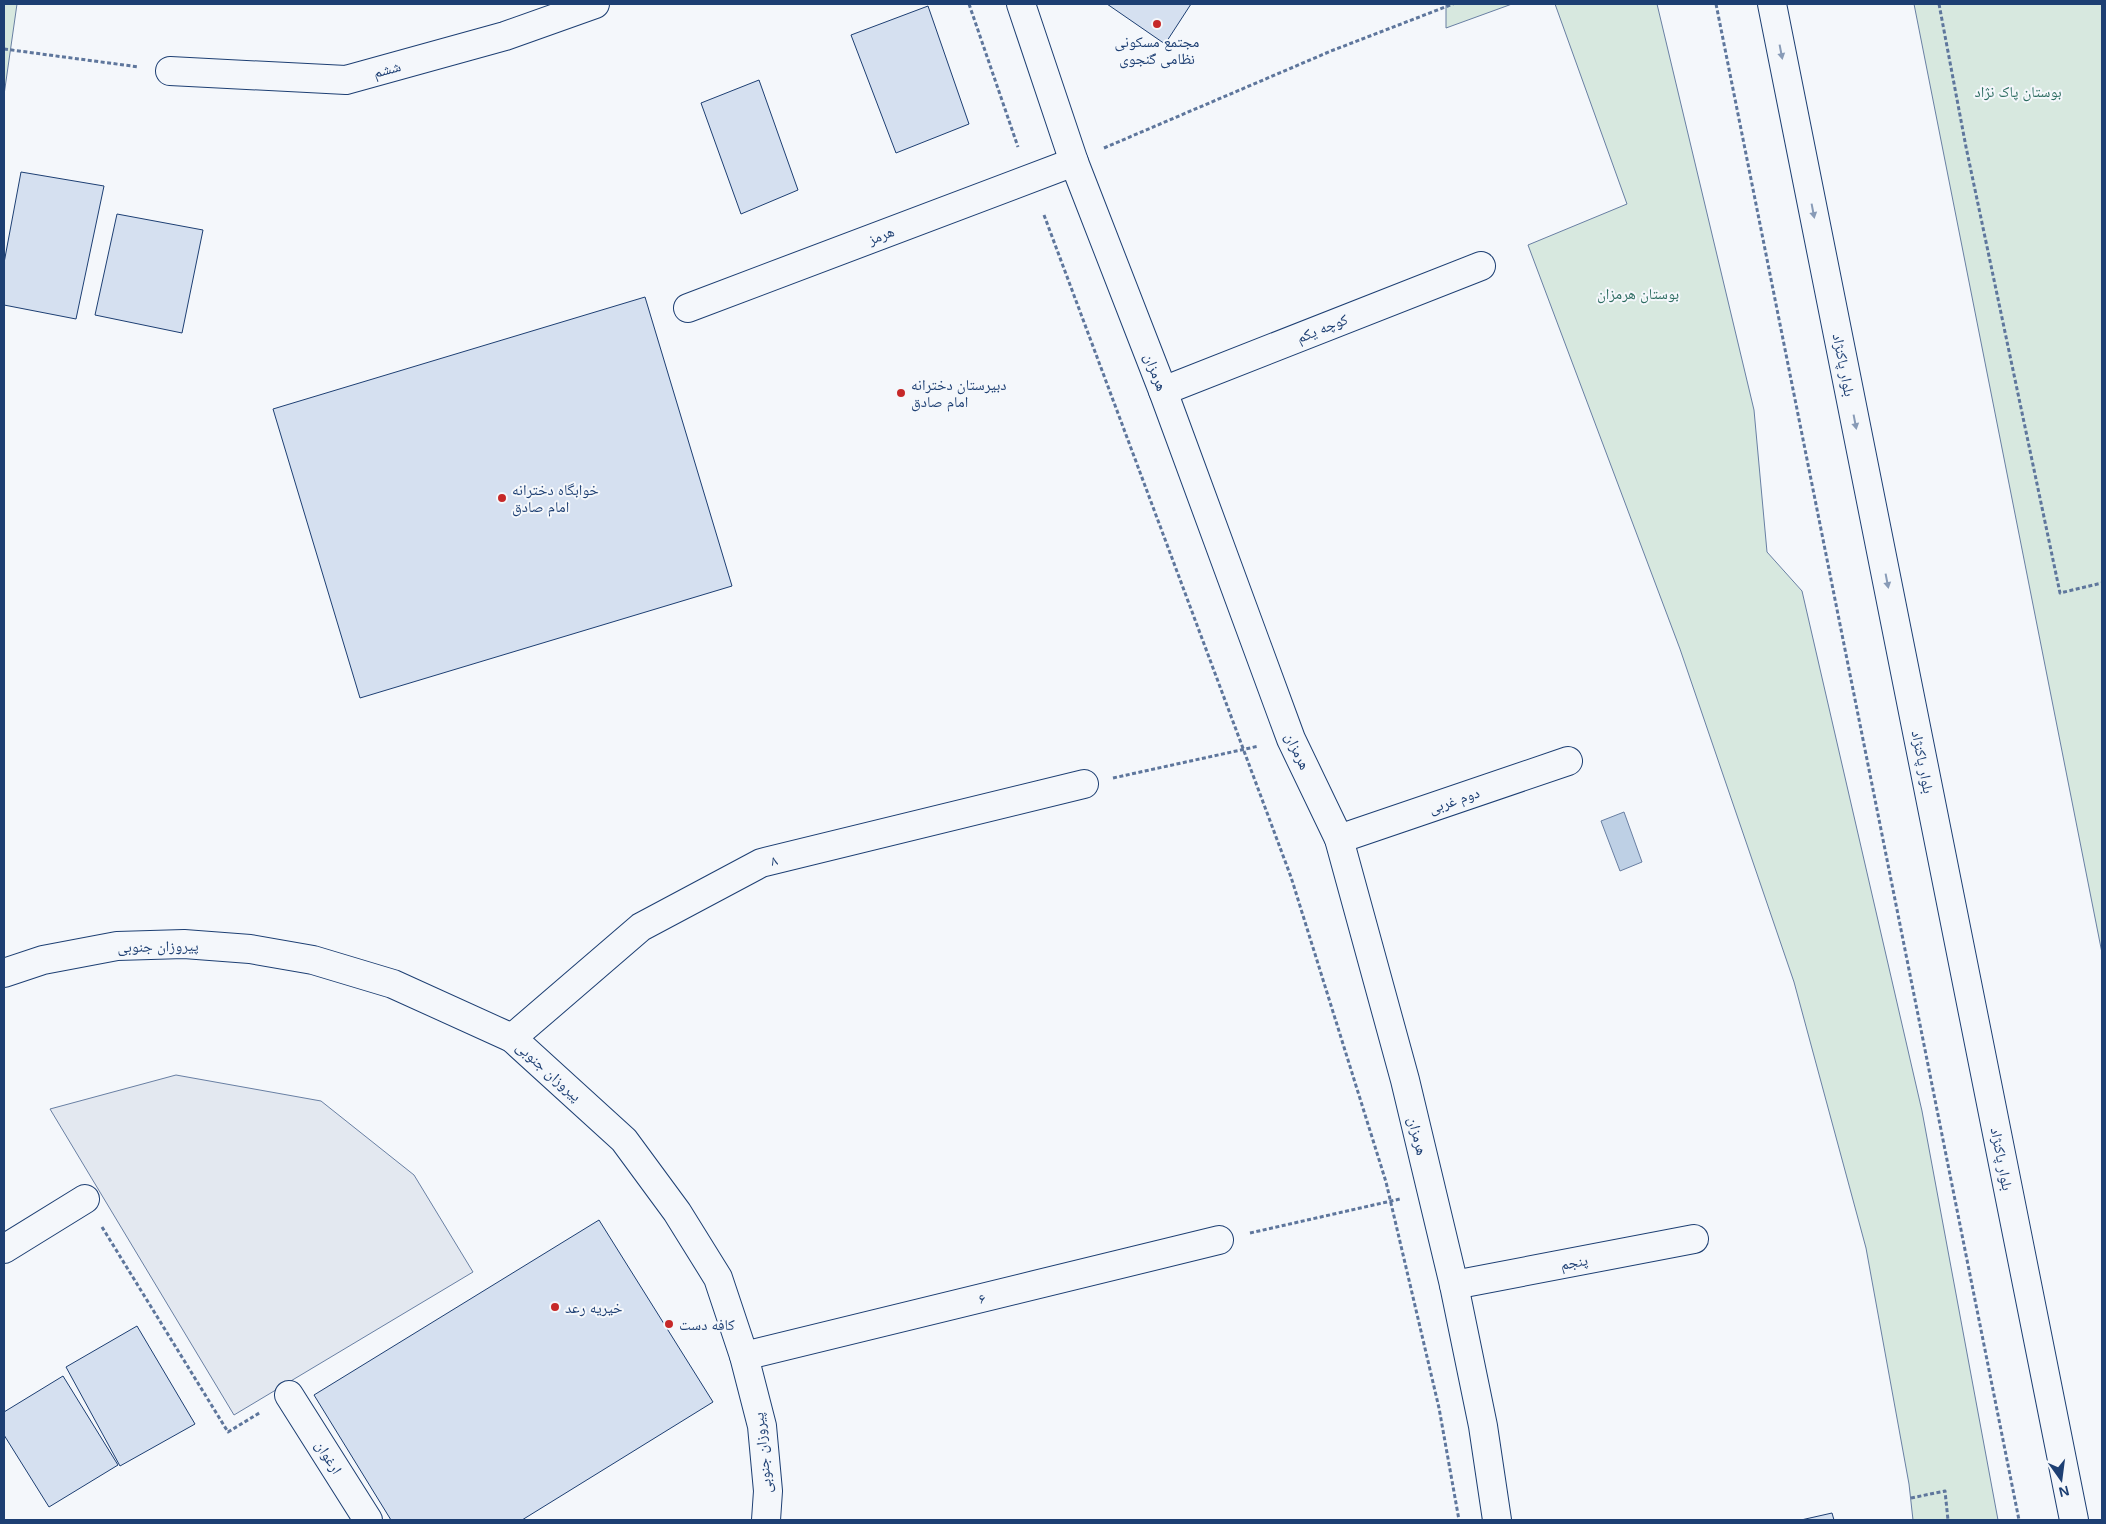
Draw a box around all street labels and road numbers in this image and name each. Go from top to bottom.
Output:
street label: ششم [371,57,403,83]
street label: هرمز [865,222,897,249]
street label: کوچه یکم [1294,310,1351,348]
street label: بلوار پاکنژاد [1828,332,1858,398]
street label: هرمزان [1139,351,1171,394]
street label: بلوار پاکنژاد [1907,729,1937,795]
street label: هرمزان [1280,730,1314,773]
street label: دوم غربی [1426,783,1482,819]
street label: ۸ [769,851,780,869]
street label: پیروزان جنوبی [117,937,199,957]
street label: پیروزان جنوبی [512,1037,585,1106]
street label: هرمزان [1403,1115,1431,1157]
street label: بلوار پاکنژاد [1986,1126,2016,1192]
street label: پنجم [1559,1251,1589,1275]
street label: ۶ [977,1289,988,1307]
street label: پیروزان جنوبی [749,1411,777,1494]
street label: ارغوان [310,1437,346,1478]

